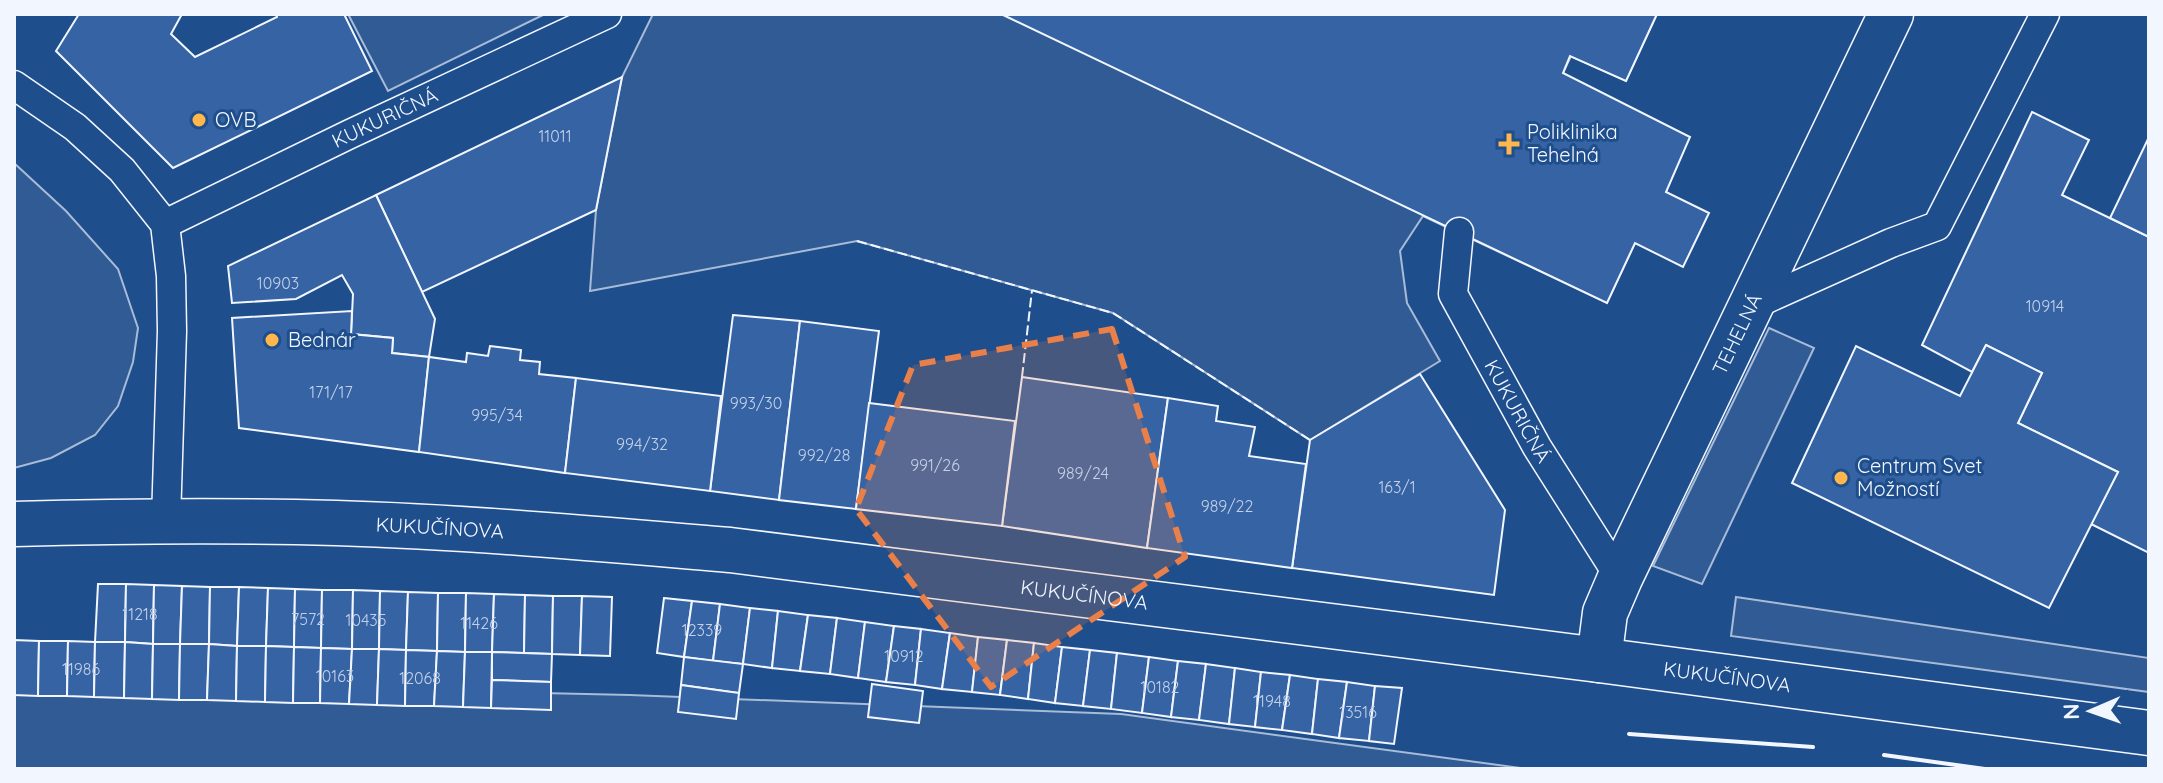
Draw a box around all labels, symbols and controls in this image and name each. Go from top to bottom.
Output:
street label: KUKURIČNÁ [328,82,441,153]
place label: OVB [215,107,256,132]
marker: OVB [190,111,208,129]
place label: Poliklinika Tehelná [1527,119,1618,167]
house number: 11011 [538,126,572,146]
marker: Poliklinika Tehelná [1498,133,1520,155]
house number: 10903 [257,273,299,293]
street label: TEHELNÁ [1707,289,1767,379]
house number: 10914 [2026,296,2064,316]
place label: Bednár [288,327,356,352]
marker: Bednár [263,331,281,349]
street label: KUKURIČNÁ [1479,355,1557,467]
house number: 171/17 [309,382,353,402]
house number: 993/30 [730,393,782,413]
house number: 995/34 [471,405,523,425]
house number: 994/32 [616,434,668,454]
house number: 992/28 [798,445,850,465]
place label: Centrum Svet Možností [1857,453,1982,501]
house number: 991/26 [910,455,960,475]
house number: 989/24 [1057,463,1109,483]
marker: Centrum Svet Možností [1832,469,1850,487]
house number: 163/1 [1378,477,1416,497]
house number: 989/22 [1201,496,1253,516]
street label: KUKUČÍNOVA [375,511,505,544]
street label: KUKUČÍNOVA [1019,574,1149,615]
house number: 11218 [122,604,158,624]
house number: 7572 [291,609,325,629]
house number: 10435 [346,610,386,630]
house number: 11426 [460,613,498,633]
house number: 12339 [682,620,722,640]
house number: 10912 [884,646,924,666]
street label: KUKUČÍNOVA [1662,656,1792,697]
house number: 11986 [62,659,100,679]
house number: 10163 [316,666,354,686]
house number: 12068 [399,668,441,688]
north arrow [2051,671,2131,751]
house number: 10182 [1141,677,1180,697]
house number: 11948 [1253,691,1291,711]
house number: 13516 [1339,702,1377,722]
text: N [2057,703,2085,720]

